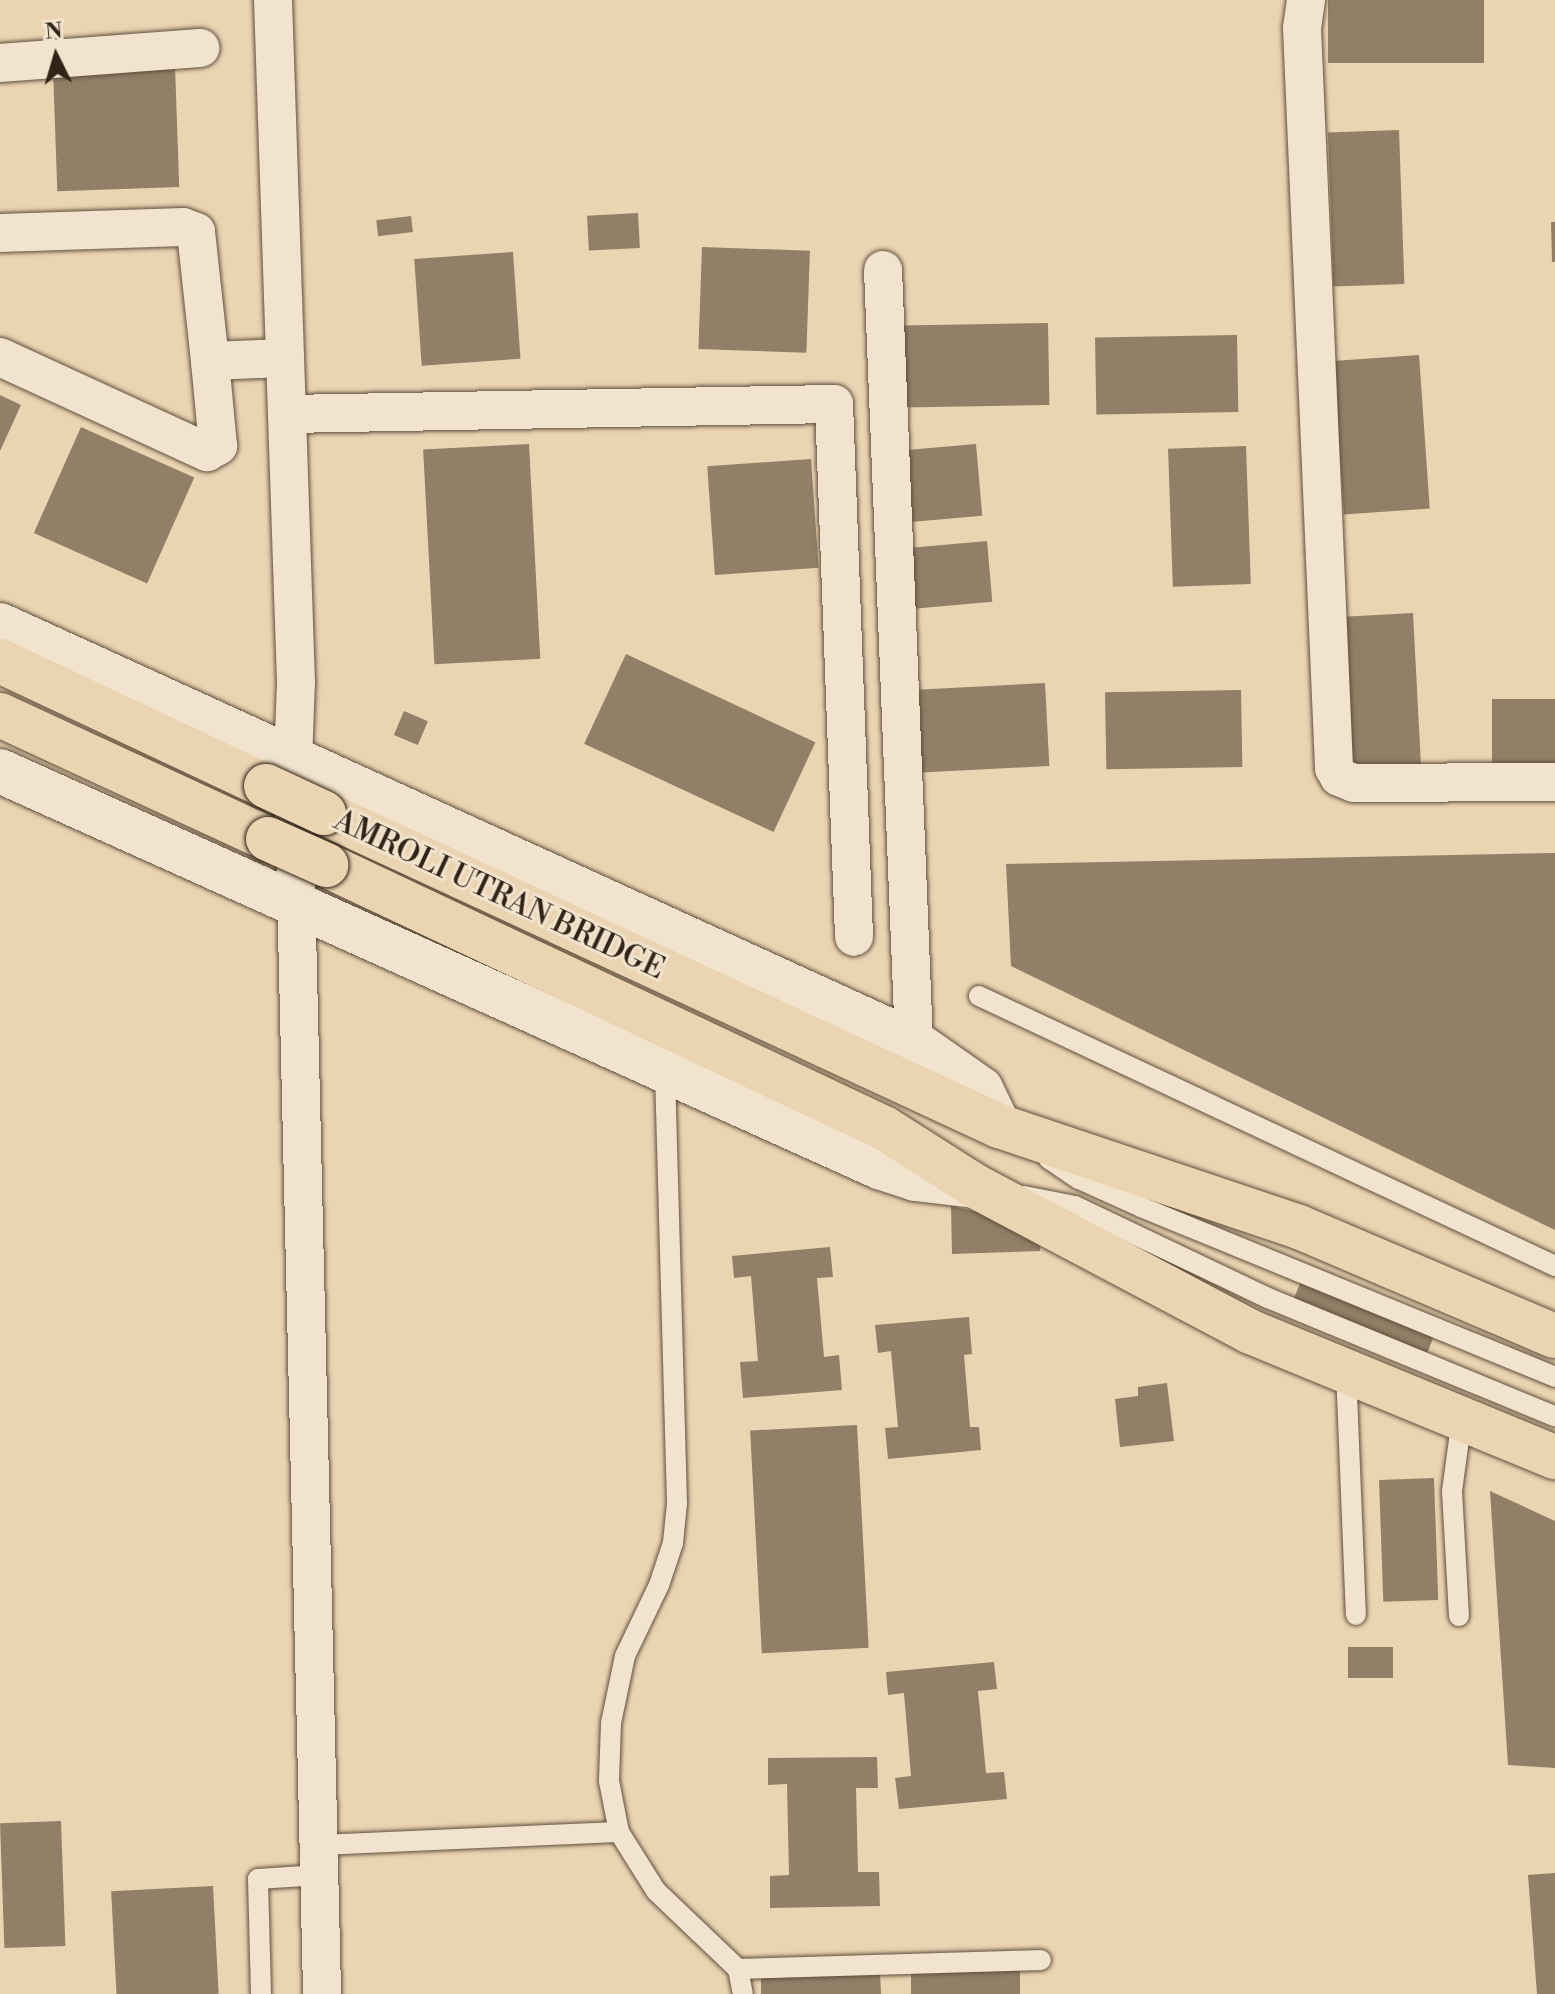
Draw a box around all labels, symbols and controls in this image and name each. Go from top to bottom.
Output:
north arrow [16,16,96,96]
text: N [44,17,64,46]
street label: AMROLI UTRAN BRIDGE [328,803,670,987]

